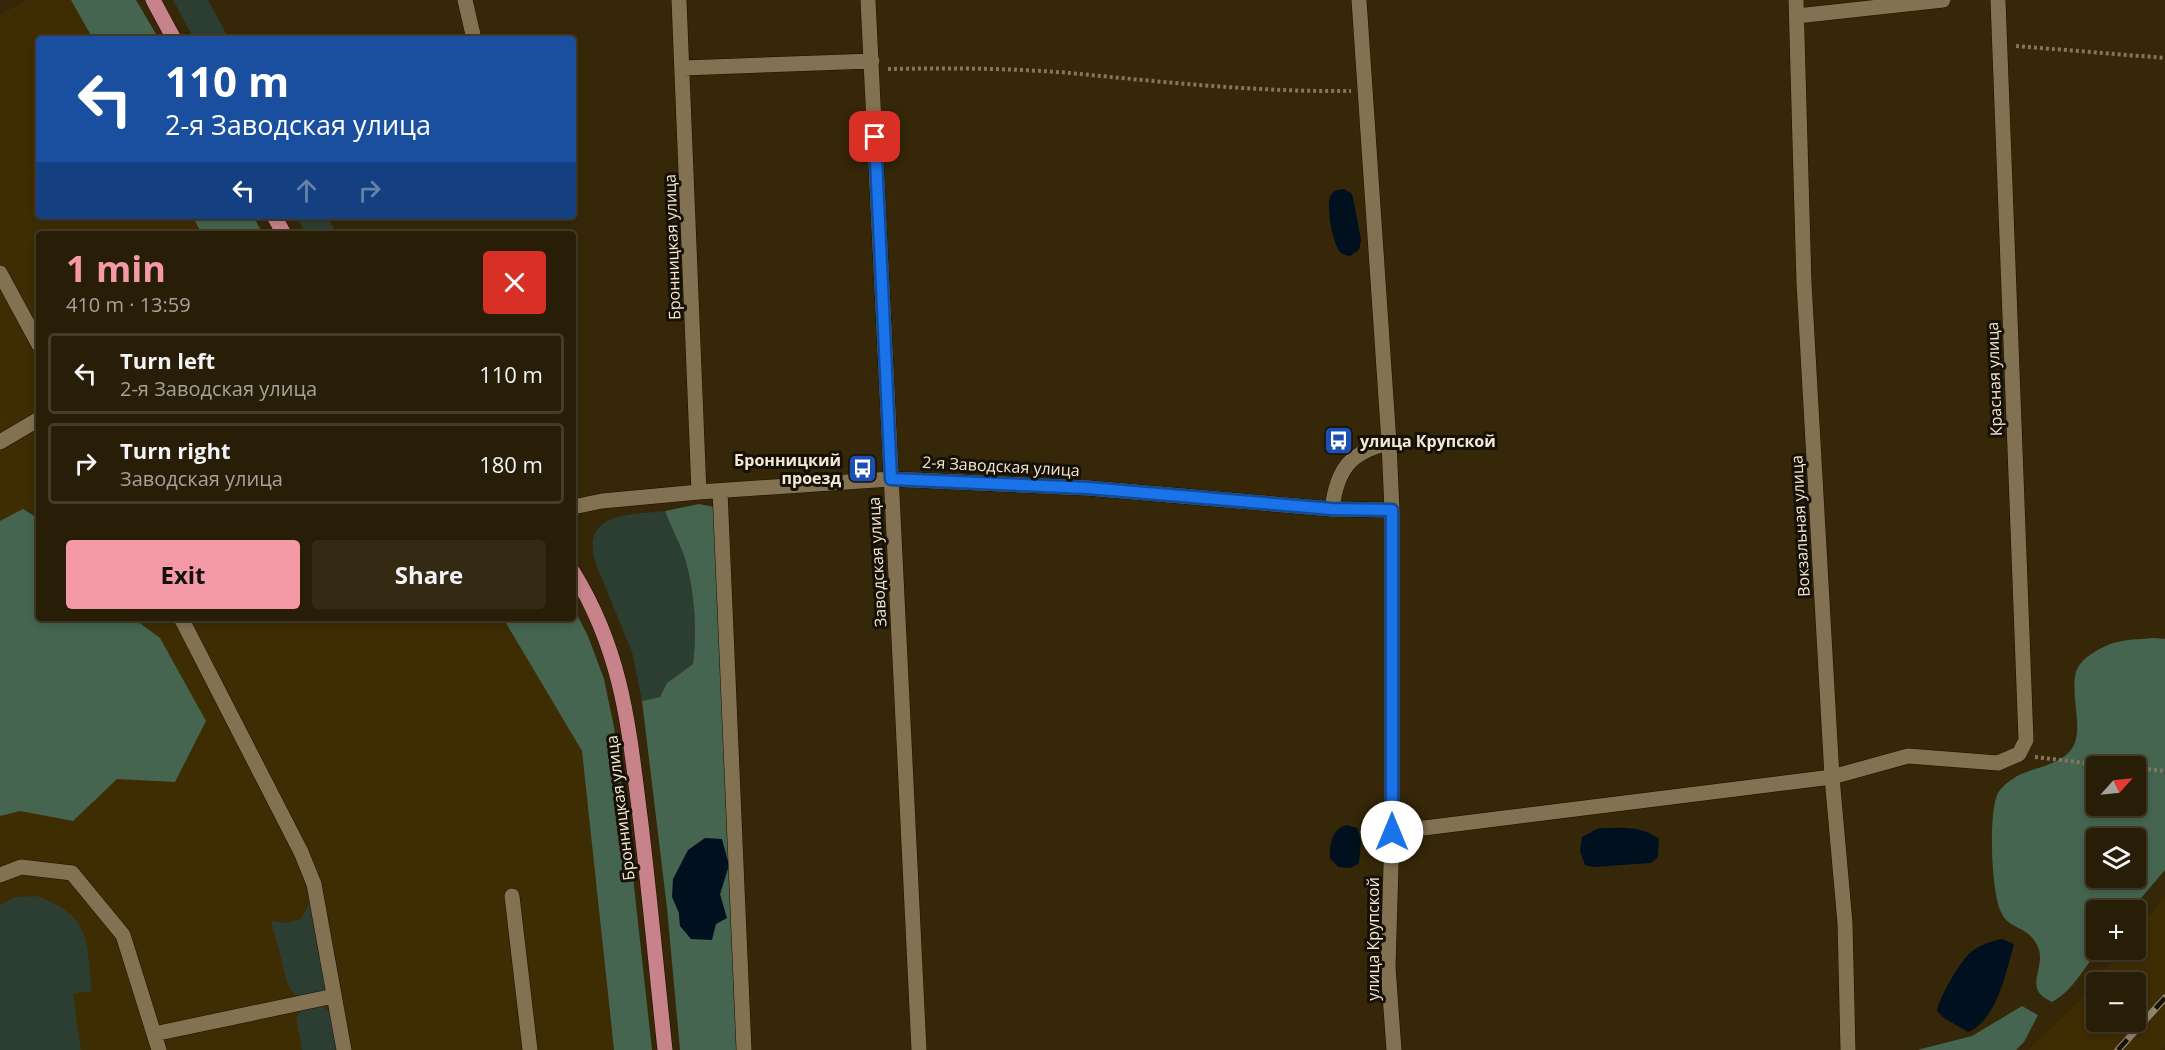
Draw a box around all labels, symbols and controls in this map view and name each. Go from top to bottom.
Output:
text: 110 m [165,52,289,109]
icon: left [66,60,144,138]
text: 2-я Заводская улица [165,106,431,143]
pin [849,111,900,162]
icon: arrive [858,120,891,153]
icon: left [227,174,260,207]
icon: ahead [290,174,323,207]
icon: right [353,174,386,207]
street label: Бронницкая улица [658,174,686,320]
text: 1 min [66,244,166,293]
button: close [483,251,546,314]
text: 410 m · 13:59 [66,291,191,318]
street label: Красная улица [1981,321,2007,437]
text: Turn left [120,345,215,375]
icon: left [69,357,102,390]
text: 110 m [479,359,543,389]
text: 2-я Заводская улица [120,375,317,402]
bus stop icon: улица Крупской [1323,425,1355,457]
place label: улица Крупской [1360,430,1496,452]
text: Turn right [120,435,231,465]
icon: right [69,447,102,480]
text: 180 m [479,449,543,479]
place label: Бронницкий проезд [734,449,841,489]
street label: 2-я Заводская улица [922,451,1080,481]
bus stop icon: Бронницкий проезд [846,453,878,485]
street label: Вокзальная улица [1785,455,1815,597]
text: Заводская улица [120,465,283,492]
street label: Заводская улица [863,496,891,628]
button: Exit [66,540,300,609]
button: Share [312,540,546,609]
street label: Бронницкая улица [600,734,640,882]
north arrow [2086,756,2146,816]
map controls [2086,756,2146,1032]
position arrow [1360,800,1424,864]
button: layers [2086,828,2146,888]
street label: улица Крупской [1362,877,1384,1001]
button: + [2086,900,2146,960]
button: − [2086,972,2146,1032]

